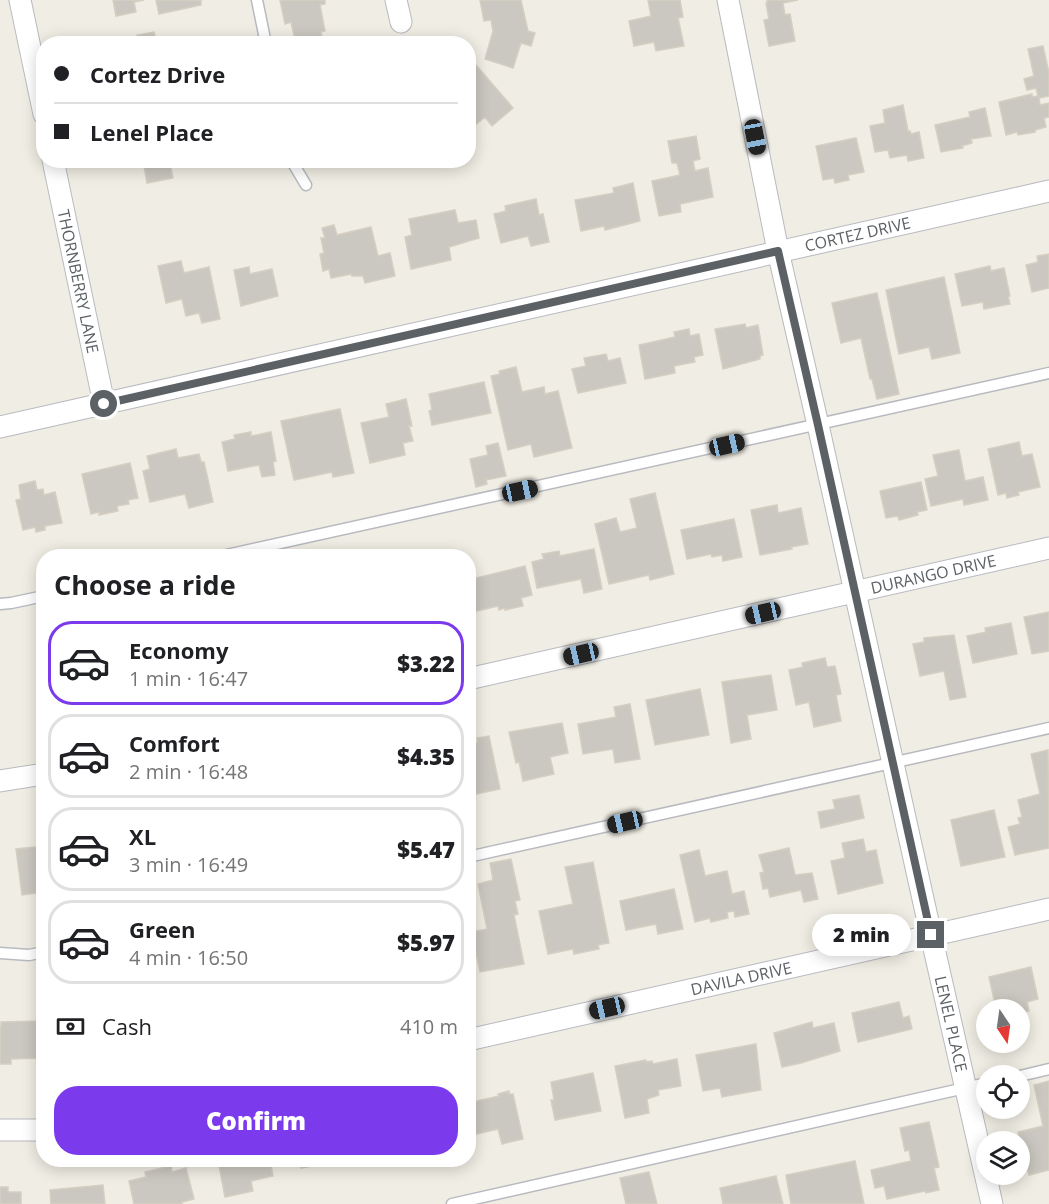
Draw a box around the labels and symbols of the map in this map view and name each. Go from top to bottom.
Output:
car [743,118,767,156]
street label: THORNBERRY LANE [53,207,104,355]
street label: CORTEZ DRIVE [803,212,913,257]
route start [90,390,117,417]
car [707,432,747,458]
car [501,478,539,504]
street label: DURANGO DRIVE [868,549,998,599]
car [743,600,783,626]
car [561,641,601,667]
car [605,809,645,835]
callout: 2 min [811,914,910,956]
route end [917,921,944,948]
street label: DAVILA DRIVE [689,956,794,1000]
street label: LENEL PLACE [930,974,973,1074]
car [587,995,627,1021]
north arrow [976,999,1030,1053]

